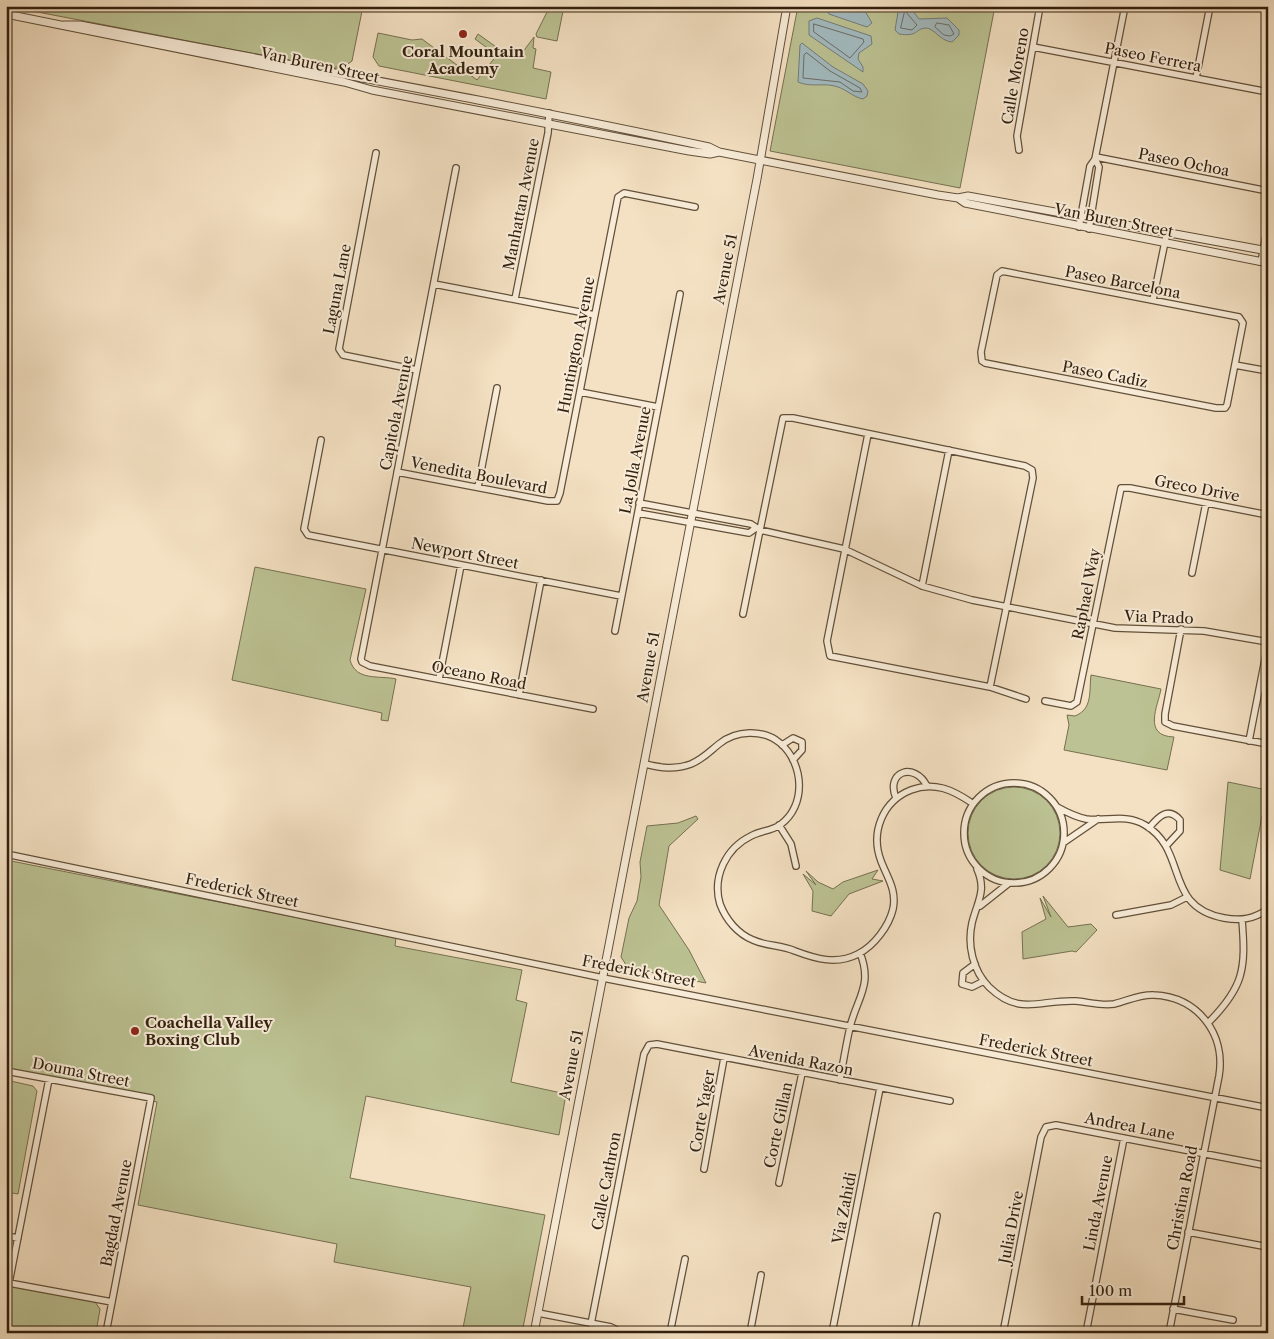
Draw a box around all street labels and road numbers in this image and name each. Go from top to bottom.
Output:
street label: Calle Moreno [997,26,1033,126]
street label: Paseo Ferrera [1103,38,1203,76]
street label: Van Buren Street [258,43,382,87]
street label: Manhattan Avenue [499,136,543,272]
street label: Paseo Ochoa [1137,144,1231,180]
street label: Van Buren Street [1052,199,1176,241]
street label: Avenue 51 [709,231,741,307]
street label: Laguna Lane [319,242,355,336]
street label: Paseo Barcelona [1064,261,1183,303]
street label: Huntington Avenue [553,275,599,415]
street label: Capitola Avenue [376,354,416,472]
street label: Paseo Cadiz [1061,356,1150,392]
street label: La Jolla Avenue [615,405,655,515]
street label: Venedita Boulevard [408,452,549,498]
street label: Greco Drive [1153,470,1241,506]
street label: Newport Street [410,533,521,573]
street label: Raphael Way [1068,546,1104,641]
street label: Via Prado [1123,606,1194,628]
street label: Avenue 51 [632,629,664,705]
street label: Oceano Road [430,656,528,694]
street label: Frederick Street [184,869,301,911]
street label: Frederick Street [581,951,698,991]
street label: Avenue 51 [555,1027,587,1103]
street label: Frederick Street [978,1030,1095,1070]
street label: Avenida Razon [746,1040,856,1080]
street label: Douma Street [31,1053,132,1091]
street label: Corte Yager [685,1067,719,1154]
street label: Corte Gillan [760,1080,797,1170]
street label: Andrea Lane [1082,1108,1177,1144]
street label: Calle Cathron [587,1130,625,1232]
street label: Christina Road [1163,1144,1201,1252]
street label: Linda Avenue [1079,1153,1117,1253]
street label: Bagdad Avenue [96,1158,136,1268]
street label: Via Zahidi [828,1170,860,1247]
street label: Julia Drive [994,1189,1027,1267]

